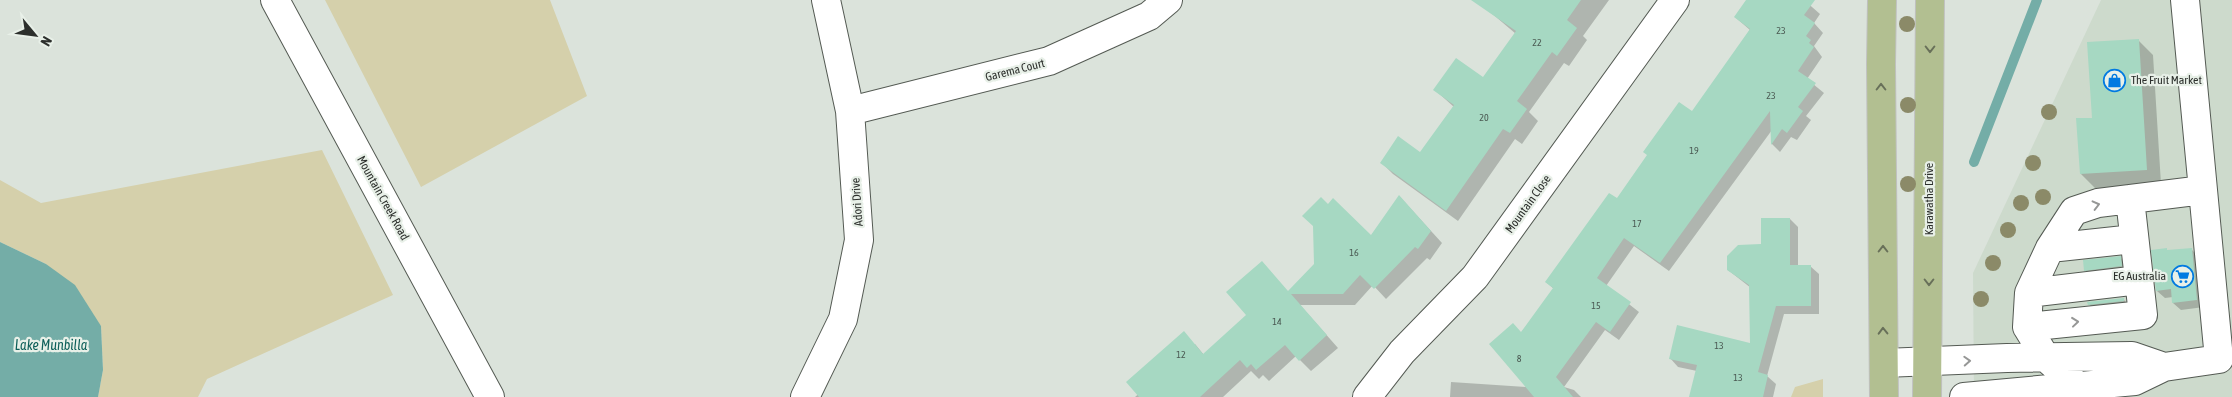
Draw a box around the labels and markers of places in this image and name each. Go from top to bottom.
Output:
shop icon: The Fruit Market [2103,68,2127,92]
place label: The Fruit Market [2131,73,2202,87]
supermarket icon: EG Australia [2170,264,2194,288]
place label: EG Australia [2113,269,2166,283]

